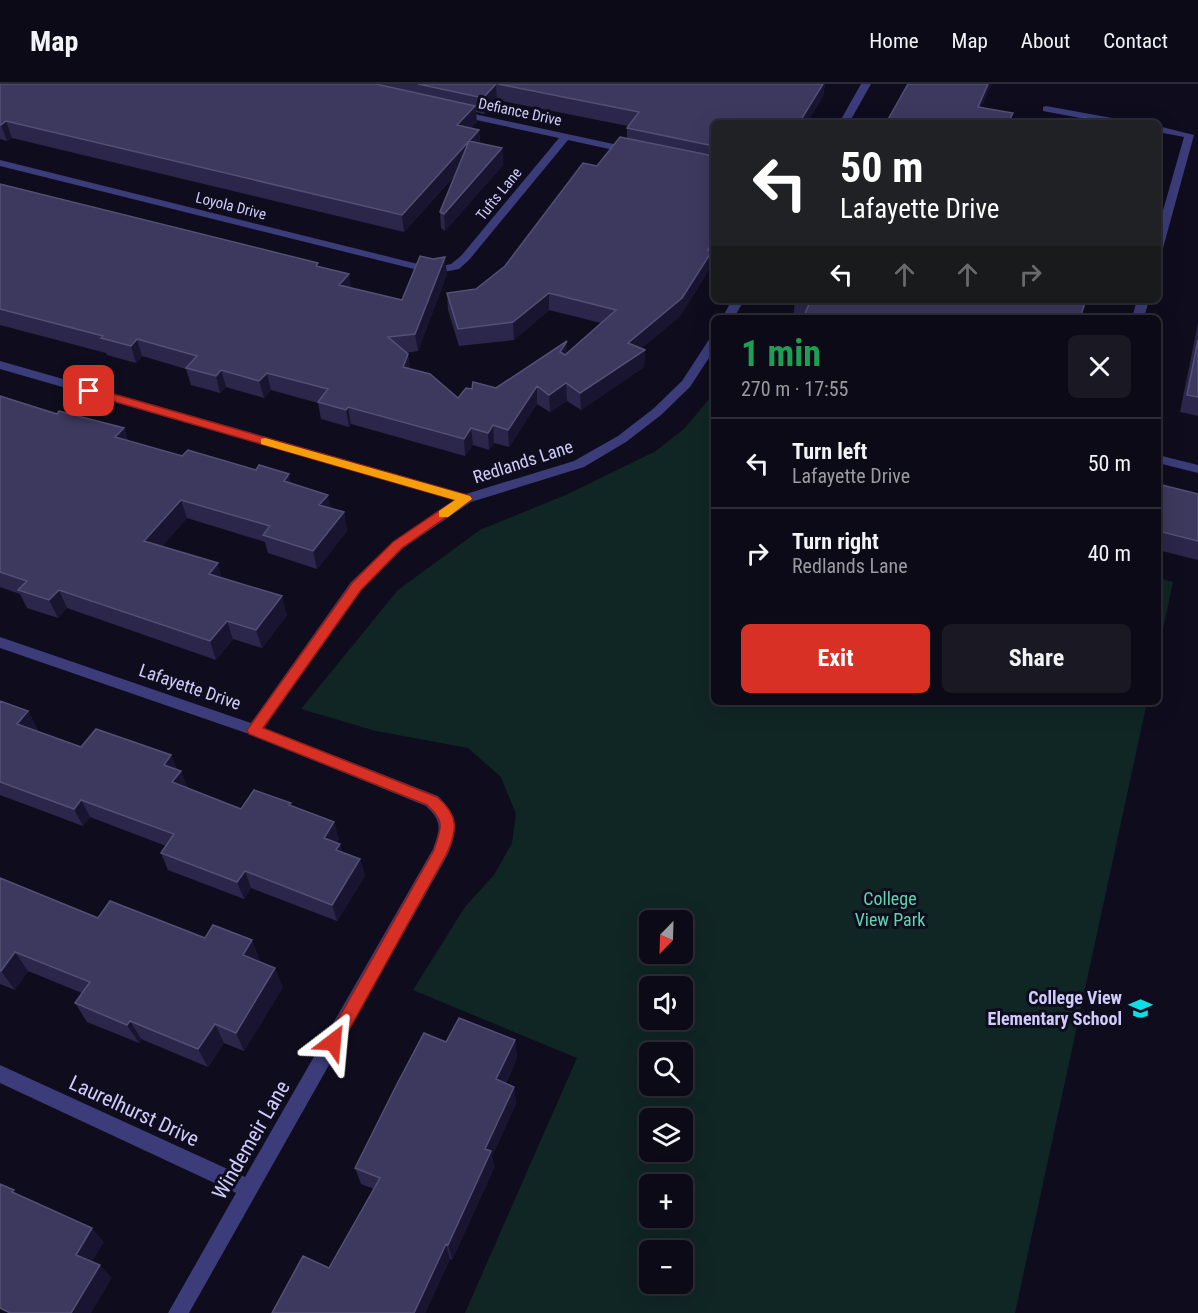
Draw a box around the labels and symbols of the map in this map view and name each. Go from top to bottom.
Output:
street label: Defiance Drive [477,94,563,130]
street label: Tufts Lane [472,164,526,224]
street label: Loyola Drive [194,189,268,223]
pin [63,365,114,416]
street label: Redlands Lane [470,435,576,488]
street label: Lafayette Drive [136,659,244,714]
park label: College View Park [855,888,925,930]
north arrow [639,910,693,964]
place label: College View Elementary School [988,987,1123,1029]
school or university icon: College View Elementary School [1127,995,1153,1021]
position arrow [301,1010,365,1074]
street label: Laurelhurst Drive [65,1070,203,1152]
street label: Windemeir Lane [207,1076,295,1204]

